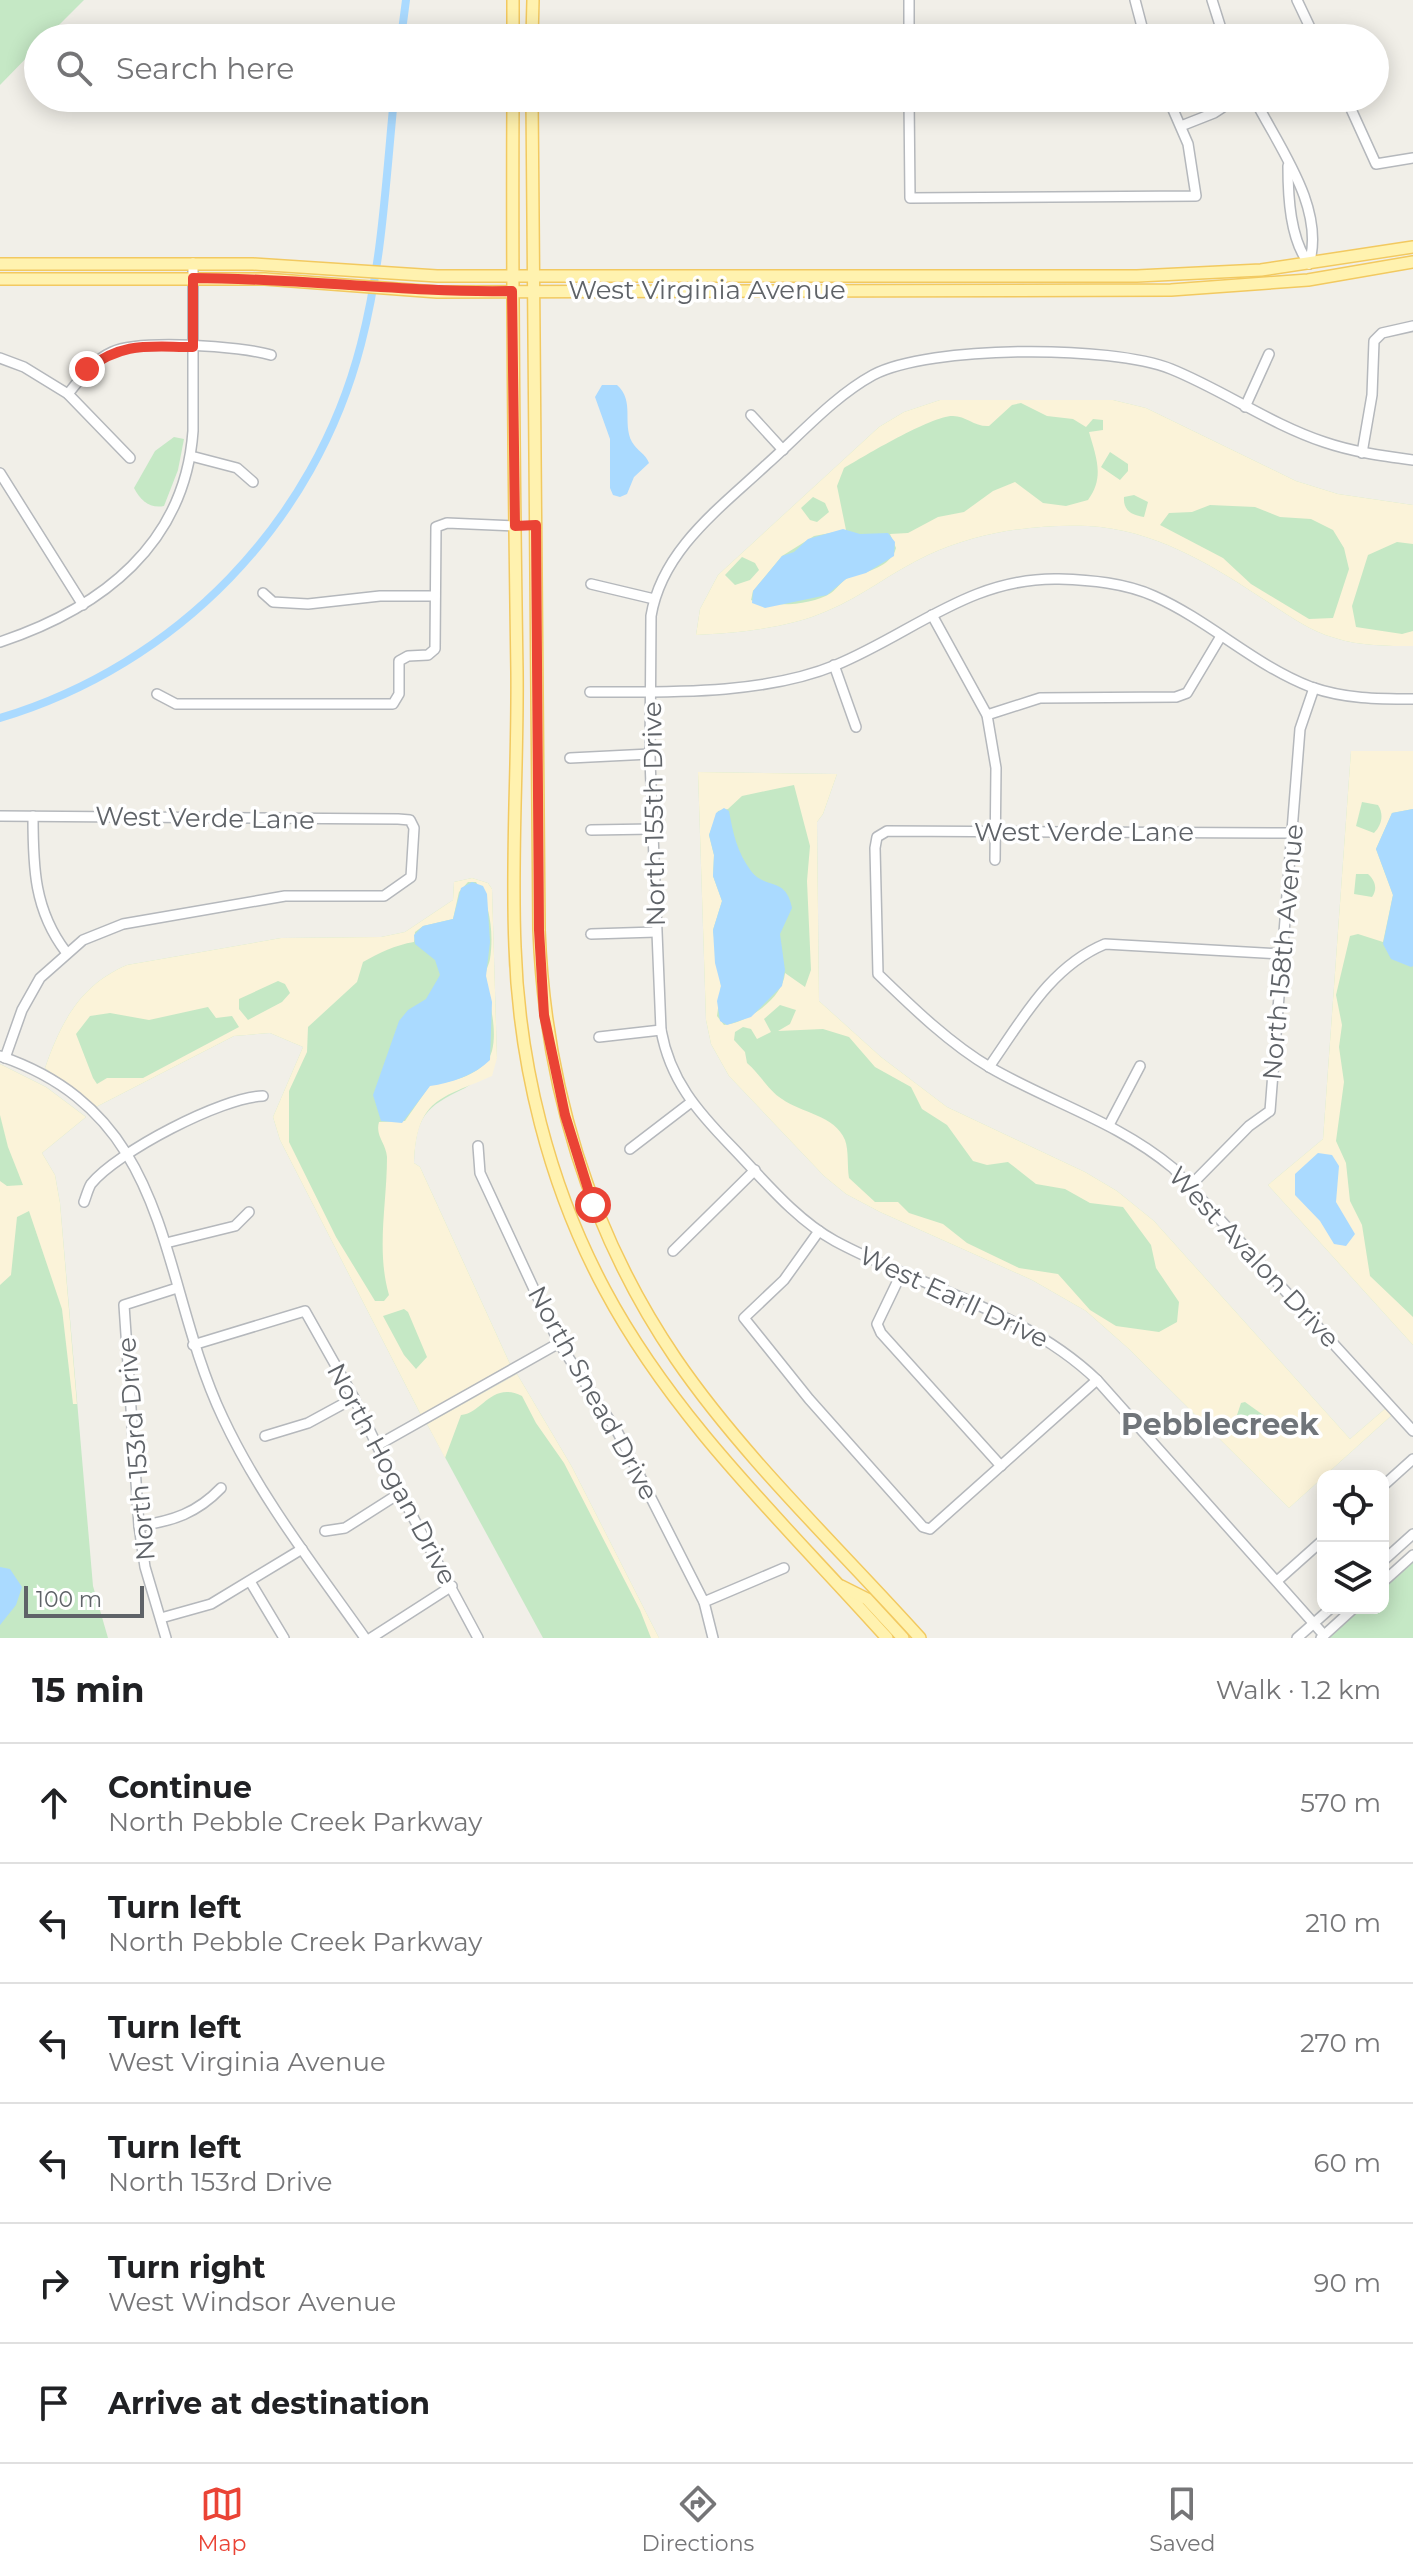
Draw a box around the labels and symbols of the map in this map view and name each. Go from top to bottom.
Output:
street label: West Virginia Avenue [568,274,846,306]
route end [69,351,105,387]
street label: North 155th Drive [636,701,672,927]
street label: West Verde Lane [95,800,315,836]
street label: West Verde Lane [974,816,1194,848]
street label: North 158th Avenue [1256,823,1310,1081]
street label: West Avalon Drive [1162,1160,1346,1354]
route start [575,1187,611,1223]
street label: West Earll Drive [854,1239,1054,1355]
street label: North Snead Drive [521,1280,665,1506]
street label: North 153rd Drive [110,1336,162,1562]
street label: North Hogan Drive [320,1358,464,1590]
district label: Pebblecreek [1121,1406,1319,1443]
scale bar [24,1582,144,1618]

